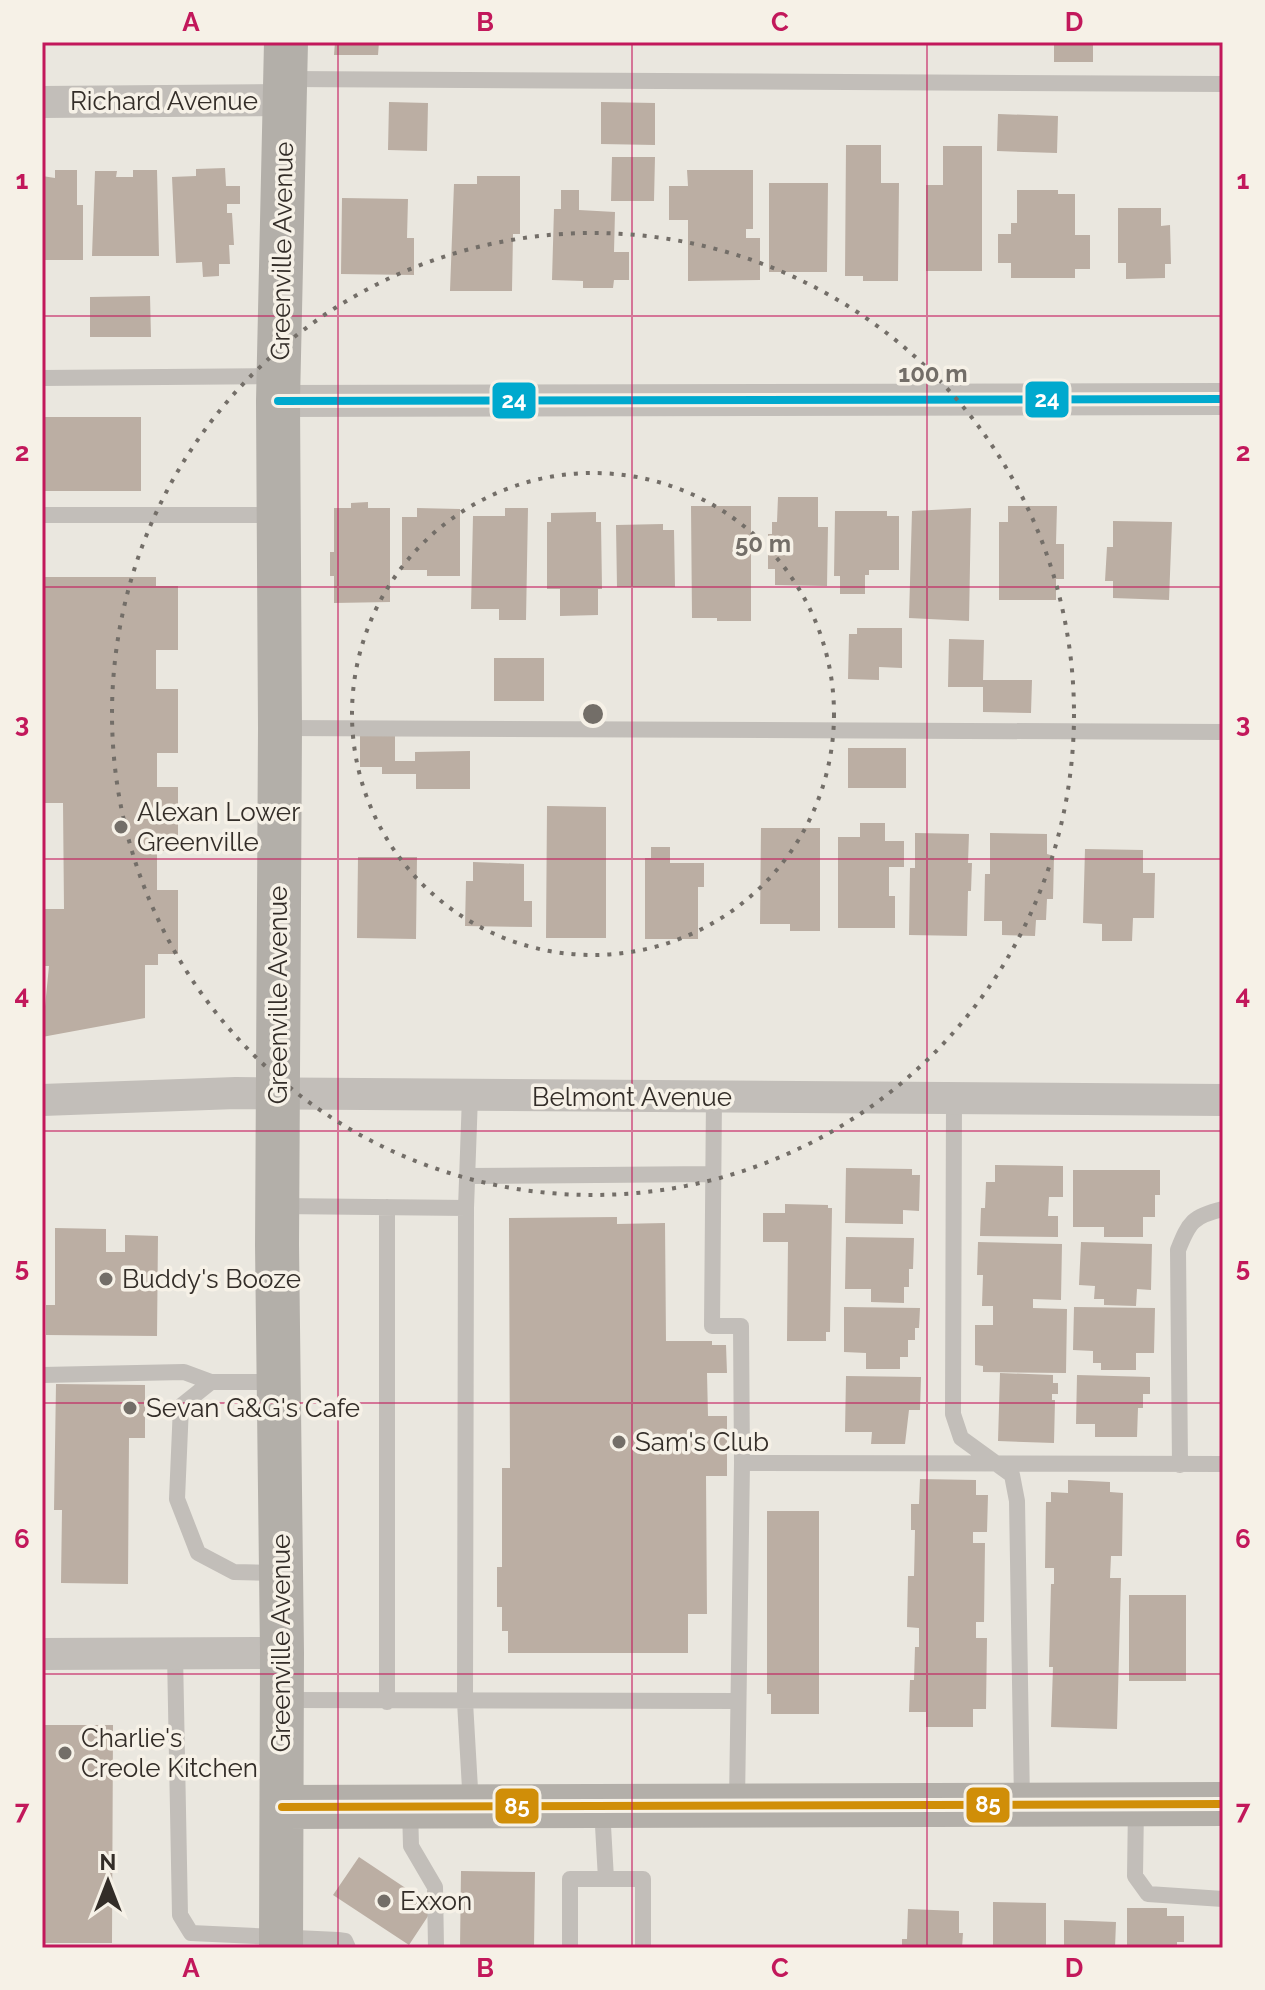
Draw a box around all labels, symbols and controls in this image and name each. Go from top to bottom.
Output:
text: A [182,7,200,37]
text: B [476,7,494,37]
text: C [771,7,789,37]
text: D [1065,7,1083,37]
street label: Richard Avenue [70,86,258,116]
street label: Greenville Avenue [265,141,299,361]
text: 1 [16,165,29,195]
text: 1 [1237,165,1250,195]
text: 100 m [898,359,968,388]
line badge: 24 [1024,380,1070,419]
line badge: 24 [491,381,537,420]
text: 24 [1035,386,1059,412]
text: 24 [502,387,526,413]
text: 2 [15,437,29,467]
text: 2 [1236,437,1250,467]
text: 50 m [735,529,791,558]
centre of rings [579,700,607,728]
text: 3 [15,708,29,738]
text: 3 [1236,708,1250,738]
place label: Alexan Lower Greenville [137,797,300,857]
marker: Alexan Lower Greenville [112,818,130,836]
street label: Greenville Avenue [263,886,293,1104]
text: 4 [15,980,29,1010]
text: 4 [1236,980,1250,1010]
street label: Belmont Avenue [532,1082,732,1112]
text: 5 [15,1252,29,1282]
text: 5 [1236,1252,1250,1282]
place label: Buddy's Booze [122,1264,301,1294]
marker: Buddy's Booze [97,1270,115,1288]
place label: Sevan G&G's Cafe [146,1393,360,1423]
marker: Sevan G&G's Cafe [121,1399,139,1417]
place label: Sam's Club [635,1427,769,1457]
marker: Sam's Club [610,1433,628,1451]
text: 6 [14,1524,30,1554]
text: 6 [1235,1524,1251,1554]
street label: Greenville Avenue [266,1534,296,1752]
place label: Charlie's Creole Kitchen [81,1723,258,1783]
marker: Charlie's Creole Kitchen [56,1744,74,1762]
line badge: 85 [965,1786,1011,1824]
line badge: 85 [494,1787,540,1825]
text: 85 [975,1791,1001,1817]
text: 85 [504,1793,530,1819]
text: 7 [15,1795,30,1825]
text: 7 [1236,1795,1251,1825]
north arrow [68,1842,148,1922]
text: N [100,1849,116,1875]
place label: Exxon [400,1886,472,1916]
marker: Exxon [375,1892,393,1910]
text: A [182,1953,200,1983]
text: B [476,1953,494,1983]
text: C [771,1953,789,1983]
text: D [1065,1953,1083,1983]

